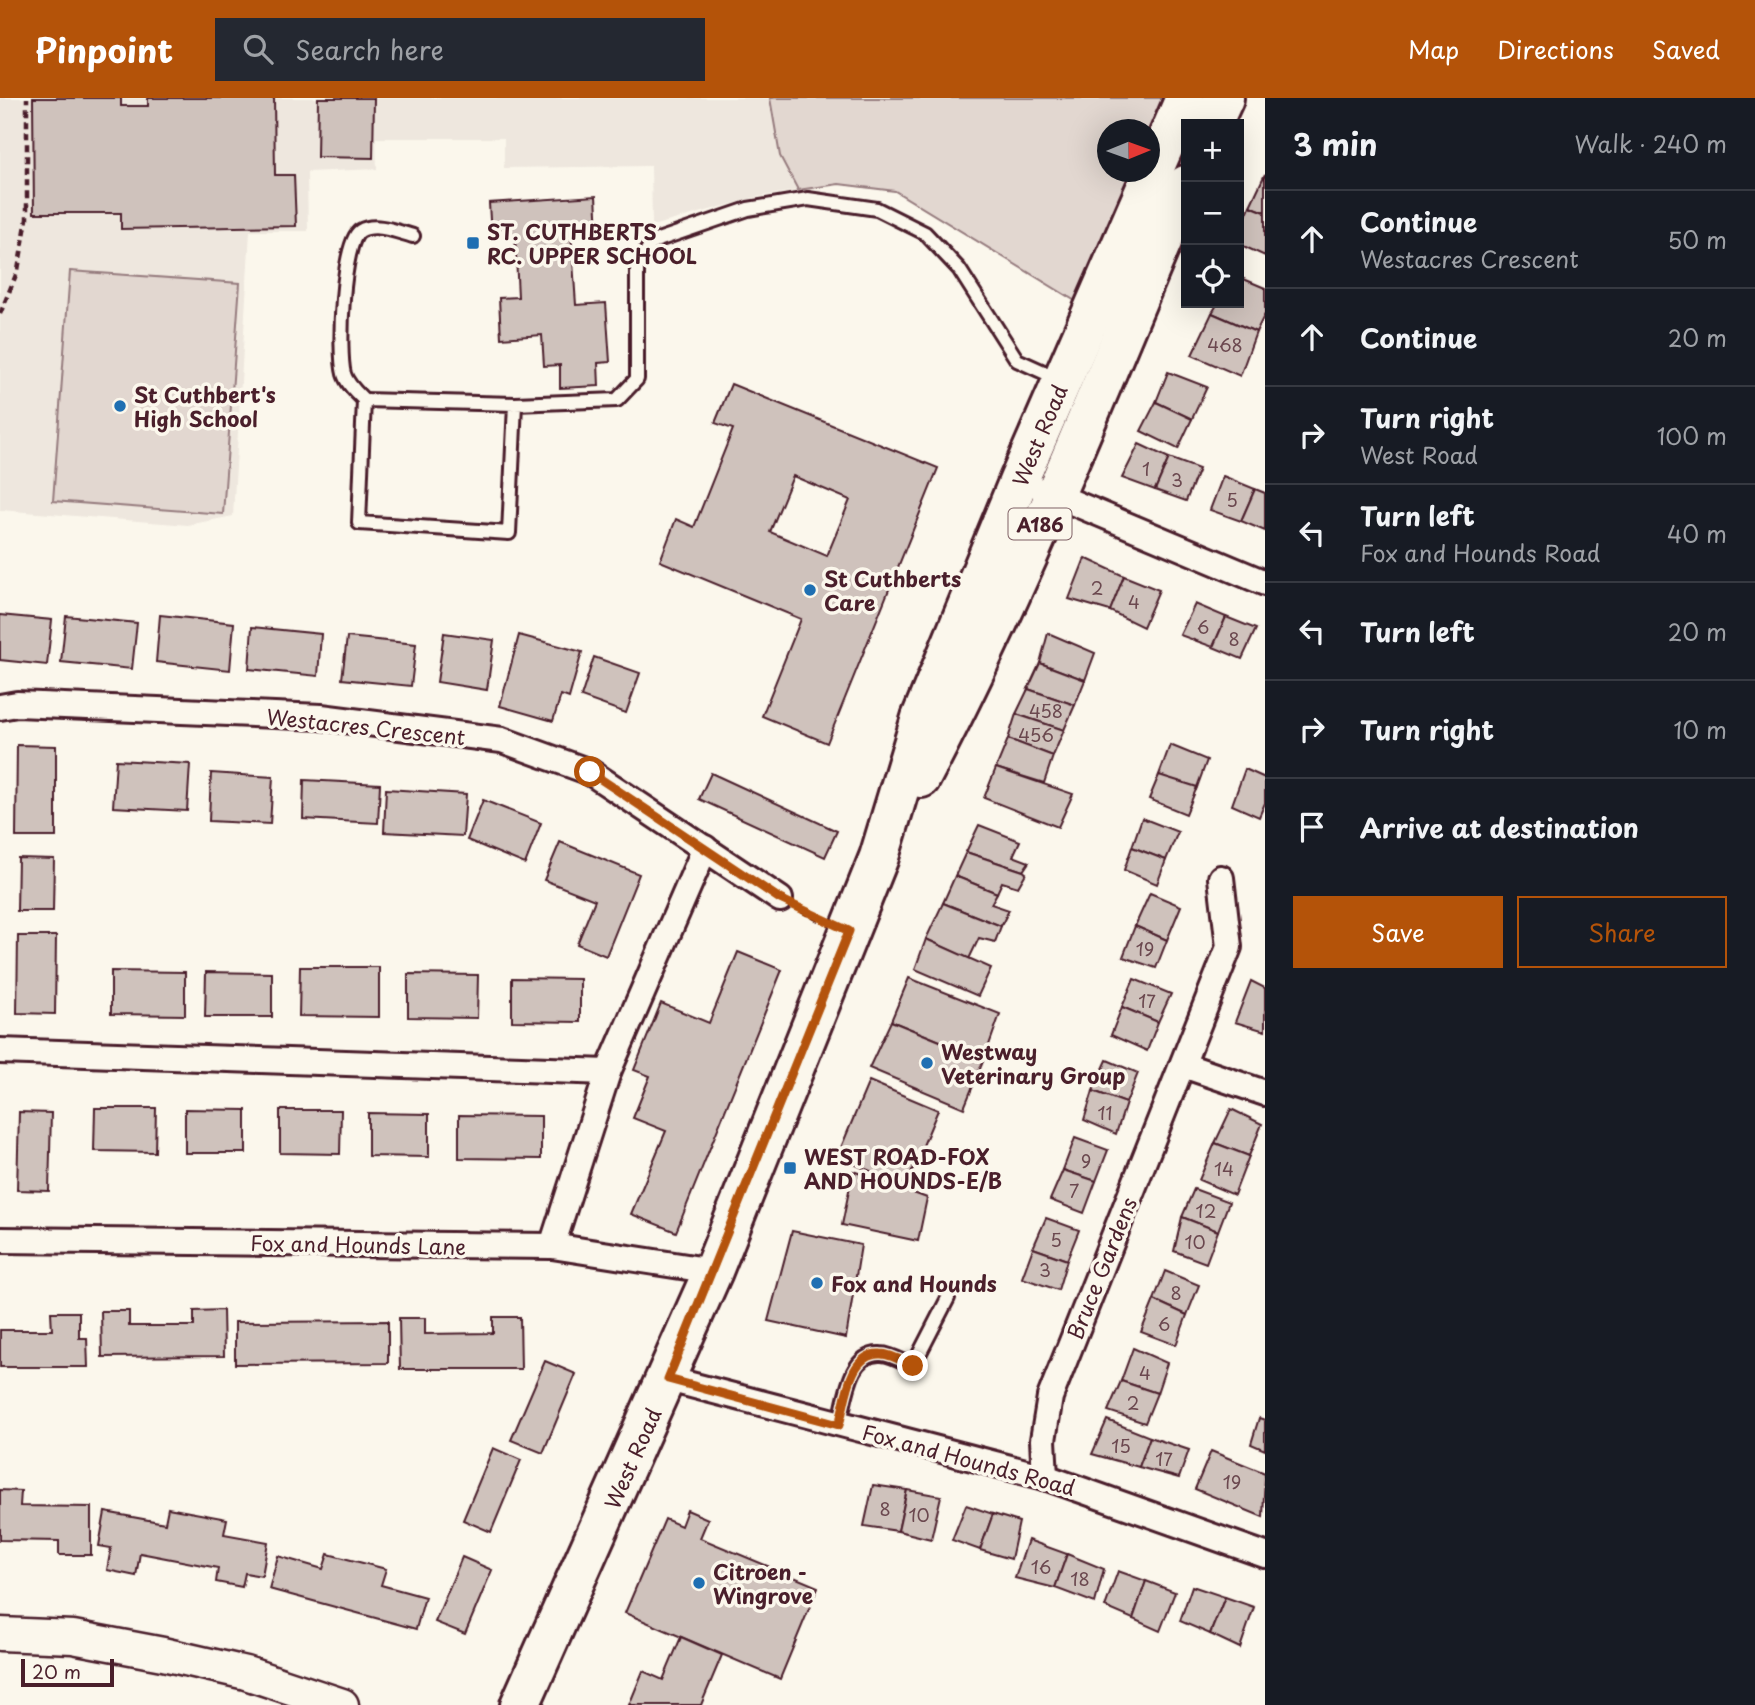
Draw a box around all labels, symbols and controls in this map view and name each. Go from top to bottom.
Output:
search box [215,18,705,81]
text: Pinpoint [35,24,173,74]
icon: search [239,30,277,68]
text: Search here [295,30,444,69]
text: Map [1408,31,1459,67]
text: Directions [1497,31,1614,67]
text: Saved [1652,31,1720,67]
north arrow [1097,119,1160,182]
map controls [1181,119,1244,308]
button: + [1181,119,1244,182]
text: 3 min [1293,121,1378,166]
text: Walk · 240 m [1575,126,1727,161]
button: − [1181,182,1244,245]
text: Continue [1360,202,1477,241]
place label: ST. CUTHBERTS RC. UPPER SCHOOL [487,215,697,271]
icon: ahead [1293,220,1331,258]
text: 50 m [1667,222,1727,257]
marker: ST. CUTHBERTS RC. UPPER SCHOOL [465,235,481,251]
text: Westacres Crescent [1360,241,1579,276]
button: locate [1181,245,1244,308]
icon: ahead [1293,318,1331,356]
text: Continue [1360,318,1477,357]
text: 20 m [1668,320,1727,355]
house number: 468 [1207,331,1243,358]
place label: St Cuthbert's High School [134,378,276,434]
street label: West Road [1003,379,1075,491]
marker: St Cuthbert's High School [112,398,128,414]
text: Turn right [1360,398,1494,437]
icon: right [1293,416,1331,454]
text: 100 m [1657,418,1727,453]
text: West Road [1360,437,1478,472]
house number: 1 [1142,455,1150,482]
house number: 3 [1171,466,1183,493]
house number: 5 [1226,486,1238,513]
text: Turn left [1360,496,1475,535]
road number: A186 [1009,508,1072,540]
icon: left [1293,514,1331,552]
text: 40 m [1667,516,1727,551]
text: Fox and Hounds Road [1360,535,1600,570]
place label: St Cuthberts Care [824,562,961,618]
house number: 2 [1091,574,1103,601]
marker: St Cuthberts Care [802,582,818,598]
house number: 4 [1128,588,1140,615]
icon: left [1293,612,1331,650]
text: Turn left [1360,612,1475,651]
house number: 6 [1197,613,1209,640]
text: 20 m [1668,614,1727,649]
house number: 8 [1228,625,1240,652]
house number: 458 [1029,697,1063,724]
street label: Westacres Crescent [265,700,467,752]
icon: right [1293,710,1331,748]
text: Turn right [1360,710,1494,749]
text: 10 m [1673,712,1727,747]
house number: 456 [1018,721,1054,748]
route start [574,756,605,787]
icon: arrive [1293,808,1331,846]
text: Arrive at destination [1360,808,1639,847]
button: Save [1293,896,1503,968]
button: Share [1517,896,1727,968]
house number: 19 [1136,935,1154,962]
house number: 17 [1138,987,1156,1014]
place label: Westway Veterinary Group [941,1035,1126,1091]
marker: Westway Veterinary Group [919,1055,935,1071]
house number: 11 [1097,1099,1113,1126]
place label: WEST ROAD-FOX AND HOUNDS-E/B [804,1140,1002,1196]
house number: 9 [1081,1147,1091,1174]
house number: 14 [1214,1155,1234,1182]
marker: WEST ROAD-FOX AND HOUNDS-E/B [782,1160,798,1176]
house number: 7 [1069,1177,1079,1204]
street label: Bruce Gardens [1058,1192,1144,1344]
house number: 12 [1196,1197,1216,1224]
street label: Fox and Hounds Lane [250,1226,466,1262]
house number: 5 [1050,1226,1062,1253]
house number: 10 [1184,1228,1206,1255]
house number: 3 [1039,1256,1051,1283]
place label: Fox and Hounds [831,1267,997,1299]
marker: Fox and Hounds [809,1275,825,1291]
house number: 8 [1170,1279,1182,1306]
house number: 6 [1158,1310,1170,1337]
route end [897,1350,928,1381]
house number: 4 [1139,1359,1151,1386]
house number: 2 [1127,1389,1139,1416]
street label: West Road [595,1402,669,1514]
street label: Fox and Hounds Road [859,1415,1079,1503]
house number: 15 [1111,1432,1131,1459]
house number: 17 [1155,1445,1173,1472]
house number: 19 [1223,1468,1241,1495]
house number: 8 [879,1495,891,1522]
house number: 10 [908,1501,930,1528]
house number: 16 [1031,1553,1051,1580]
place label: Citroen - Wingrove [713,1555,813,1611]
house number: 18 [1070,1565,1090,1592]
marker: Citroen - Wingrove [691,1575,707,1591]
scale bar [21,1656,114,1688]
text: 20 m [32,1657,81,1685]

